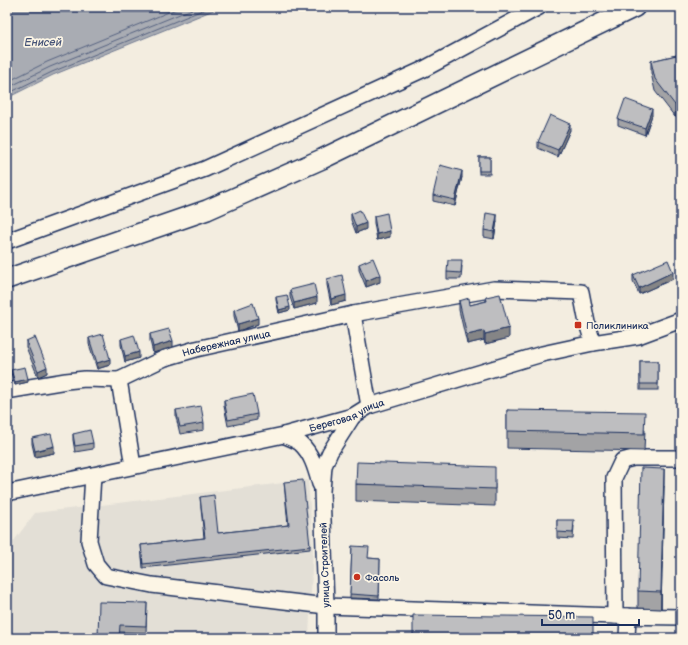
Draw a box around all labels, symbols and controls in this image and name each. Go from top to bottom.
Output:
water label: Енисей [24,36,62,49]
marker: Поликлиника [573,320,583,330]
place label: Поликлиника [586,320,649,332]
street label: Набережная улица [181,328,272,360]
street label: Береговая улица [308,397,386,435]
street label: улица Строителей [318,522,332,608]
marker: Фасоль [352,572,362,582]
place label: Фасоль [365,572,399,584]
scale bar [542,601,639,627]
text: 50 m [548,608,575,623]

